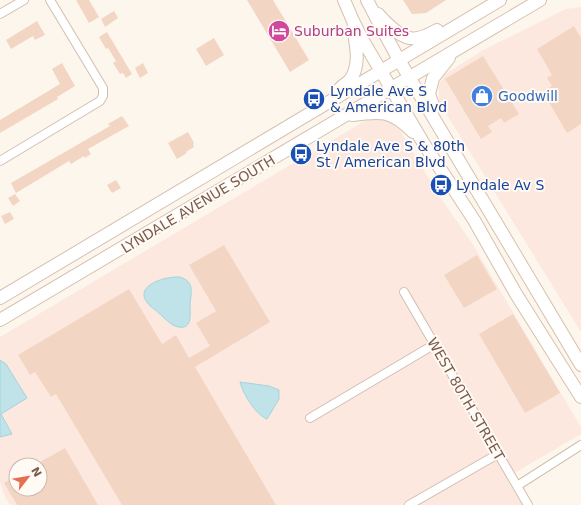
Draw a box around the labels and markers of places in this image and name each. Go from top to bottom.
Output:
hotel icon: Suburban Suites [266,18,292,44]
place label: Suburban Suites [294,23,409,39]
place label: Lyndale Ave S & American Blvd [330,83,447,115]
shop icon: Goodwill [469,83,495,109]
bus stop icon: Lyndale Ave S & American Blvd [301,86,327,112]
place label: Goodwill [498,88,558,104]
place label: Lyndale Ave S & 80th St / American Blvd [316,138,465,170]
bus stop icon: Lyndale Ave S & 80th St / American Blvd [288,141,314,167]
bus stop icon: Lyndale Av S [428,172,454,198]
place label: Lyndale Av S [456,177,545,193]

